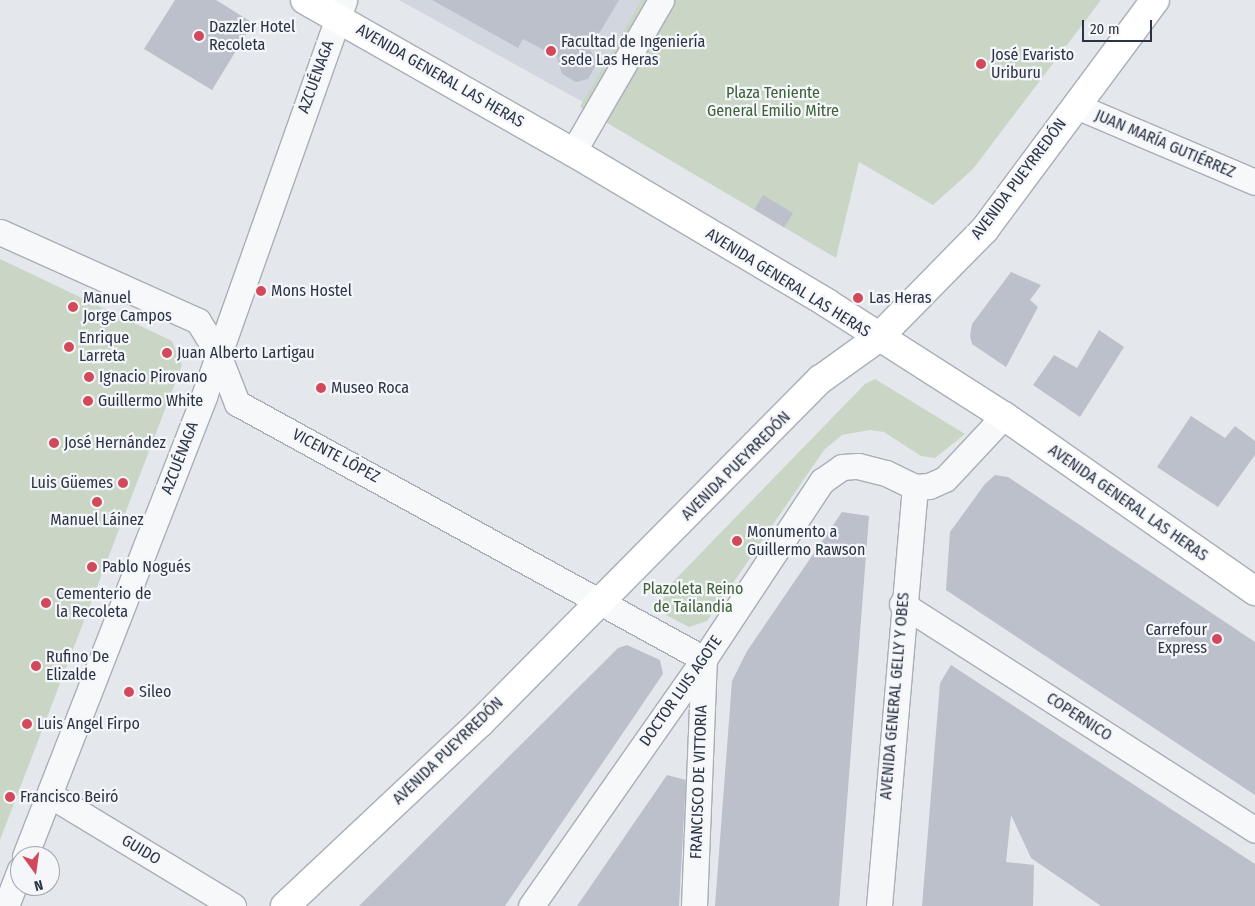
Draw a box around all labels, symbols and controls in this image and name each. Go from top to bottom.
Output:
scale bar [1085,10,1155,42]
place label: Dazzler Hotel Recoleta [209,17,295,55]
street label: AVENIDA GENERAL LAS HERAS [353,20,527,132]
text: 20 m [1090,20,1120,38]
marker: Dazzler Hotel Recoleta [193,30,205,42]
place label: Facultad de Ingeniería sede Las Heras [561,32,705,70]
street label: AZCUÉNAGA [294,38,338,116]
marker: Facultad de Ingeniería sede Las Heras [545,45,557,57]
place label: José Evaristo Uriburu [991,45,1074,83]
marker: José Evaristo Uriburu [975,58,987,70]
park label: Plaza Teniente General Emilio Mitre [707,83,839,121]
street label: JUAN MARÍA GUTIÉRREZ [1092,106,1238,182]
street label: AVENIDA PUEYRREDÓN [967,115,1071,243]
street label: AVENIDA GENERAL LAS HERAS [702,224,874,342]
place label: Mons Hostel [271,281,352,301]
marker: Mons Hostel [255,285,267,297]
place label: Manuel Jorge Campos [83,288,172,326]
place label: Las Heras [869,288,932,308]
marker: Las Heras [851,291,865,305]
marker: Manuel Jorge Campos [67,301,79,313]
place label: Enrique Larreta [79,328,129,366]
marker: Enrique Larreta [63,341,75,353]
place label: Juan Alberto Lartigau [177,343,315,363]
marker: Juan Alberto Lartigau [161,347,173,359]
place label: Ignacio Pirovano [99,367,208,387]
marker: Ignacio Pirovano [83,371,95,383]
place label: Museo Roca [331,378,409,398]
marker: Museo Roca [315,382,327,394]
place label: Guillermo White [98,391,203,411]
marker: Guillermo White [82,395,94,407]
street label: AVENIDA PUEYRREDÓN [678,408,794,524]
street label: AZCUÉNAGA [157,419,203,497]
street label: VICENTE LÓPEZ [289,425,383,487]
place label: José Hernández [64,433,166,453]
marker: José Hernández [48,437,60,449]
street label: AVENIDA GENERAL LAS HERAS [1045,441,1211,565]
place label: Luis Güemes [31,473,113,493]
marker: Luis Güemes [117,477,129,489]
marker: Manuel Láinez [91,496,103,508]
place label: Manuel Láinez [50,510,144,530]
place label: Monumento a Guillermo Rawson [747,522,865,560]
marker: Monumento a Guillermo Rawson [731,535,743,547]
place label: Pablo Nogués [102,557,191,577]
marker: Pablo Nogués [86,561,98,573]
park label: Plazoleta Reino de Tailandia [643,579,743,617]
place label: Cementerio de la Recoleta [56,584,152,622]
street label: AVENIDA GENERAL GELLY Y OBES [876,592,914,800]
marker: Cementerio de la Recoleta [40,597,52,609]
place label: Carrefour Express [1145,620,1207,658]
street label: DOCTOR LUIS AGOTE [636,632,726,750]
marker: Carrefour Express [1211,633,1223,645]
place label: Rufino De Elizalde [46,647,109,685]
marker: Rufino De Elizalde [30,660,42,672]
place label: Sileo [139,682,171,702]
marker: Sileo [123,686,135,698]
street label: COPERNICO [1043,689,1115,745]
street label: AVENIDA PUEYRREDÓN [389,693,507,809]
street label: FRANCISCO DE VITTORIA [687,705,711,859]
place label: Luis Angel Firpo [37,714,140,734]
marker: Luis Angel Firpo [21,718,33,730]
place label: Francisco Beiró [20,787,118,807]
marker: Francisco Beiró [4,791,16,803]
street label: GUIDO [118,831,164,869]
north arrow [10,846,60,896]
text: N [32,876,45,894]

